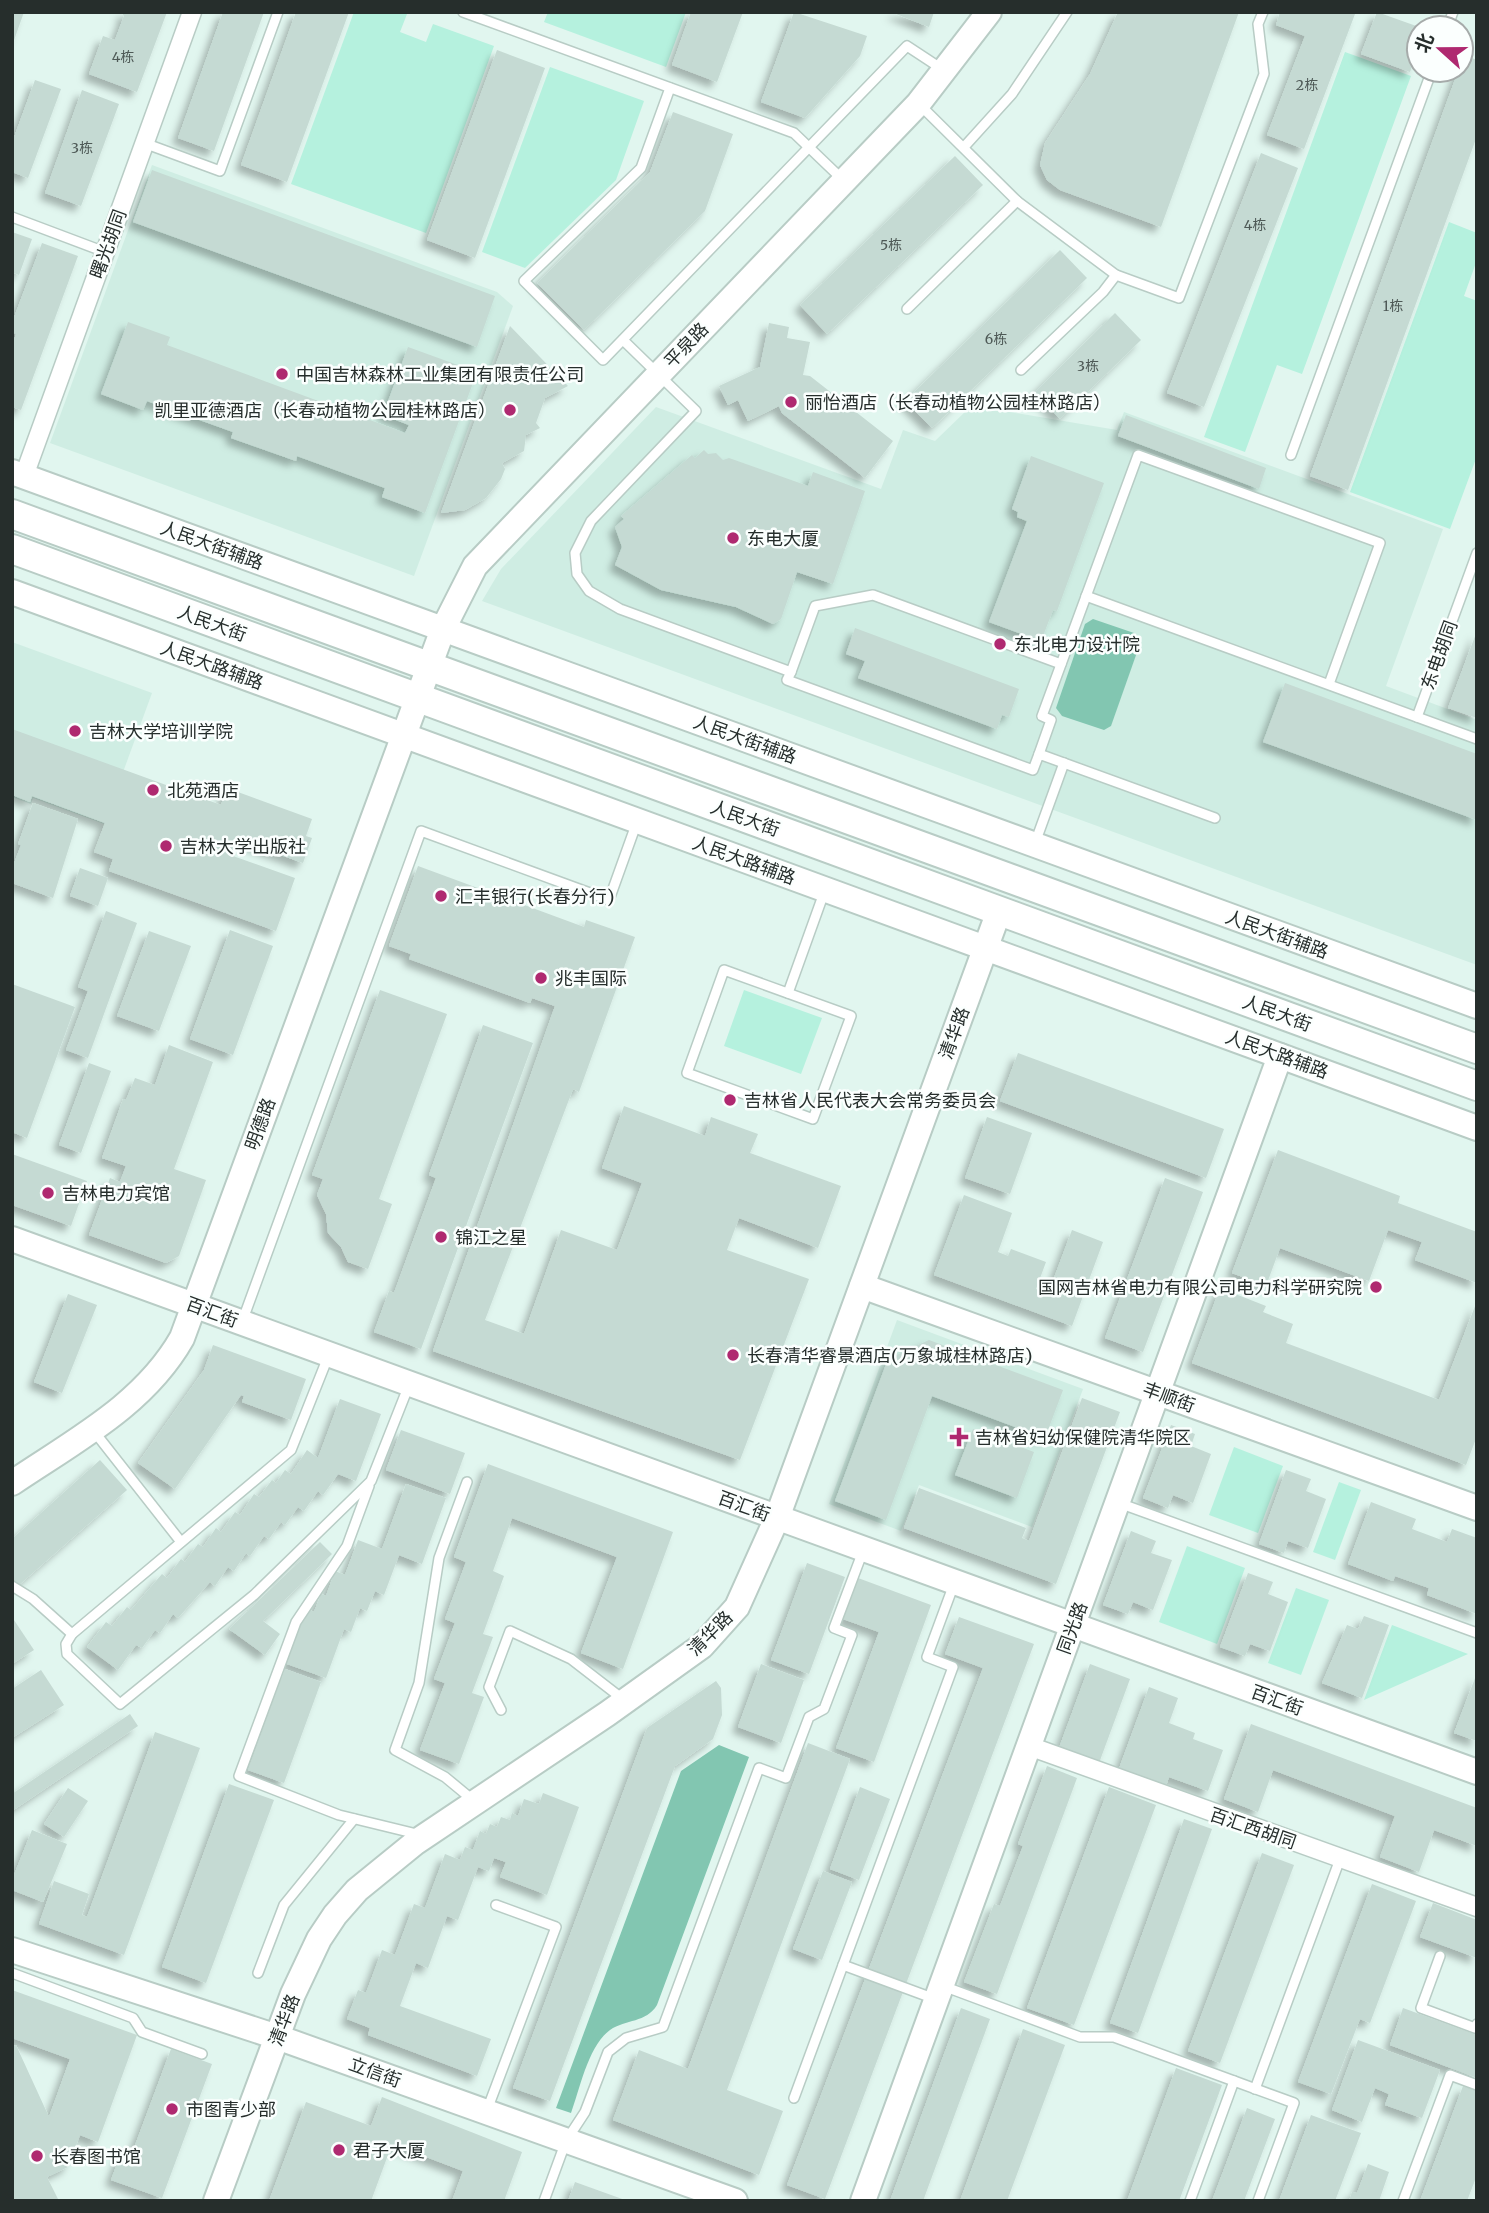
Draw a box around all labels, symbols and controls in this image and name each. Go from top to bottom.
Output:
north arrow [1405,14,1475,84]
text: 北 [1410,30,1439,56]
house number: 4栋 [112,48,134,66]
house number: 2栋 [1296,76,1318,94]
house number: 3栋 [71,139,93,157]
street label: 曙光胡同 [85,206,131,282]
house number: 4栋 [1244,216,1266,234]
house number: 5栋 [880,236,902,254]
house number: 1栋 [1383,297,1403,315]
street label: 平泉路 [659,318,713,372]
house number: 6栋 [985,330,1007,348]
house number: 3栋 [1077,357,1099,375]
place label: 中国吉林森林工业集团有限责任公司 [296,363,584,386]
marker: 中国吉林森林工业集团有限责任公司 [274,366,290,382]
place label: 丽怡酒店（长春动植物公园桂林路店） [805,391,1111,414]
marker: 丽怡酒店（长春动植物公园桂林路店） [783,394,799,410]
place label: 凯里亚德酒店（长春动植物公园桂林路店） [154,399,496,422]
marker: 凯里亚德酒店（长春动植物公园桂林路店） [502,402,518,418]
street label: 人民大街辅路 [157,516,267,574]
place label: 东电大厦 [747,527,819,550]
marker: 东电大厦 [725,530,741,546]
street label: 人民大街 [174,600,250,646]
street label: 东电胡同 [1416,617,1462,693]
place label: 东北电力设计院 [1014,633,1140,656]
street label: 人民大路辅路 [157,636,267,694]
marker: 东北电力设计院 [992,636,1008,652]
street label: 人民大街辅路 [690,710,800,768]
place label: 吉林大学培训学院 [89,720,233,743]
marker: 吉林大学培训学院 [67,723,83,739]
place label: 北苑酒店 [167,779,239,802]
marker: 北苑酒店 [145,782,161,798]
street label: 人民大街 [707,795,783,841]
street label: 人民大路辅路 [689,831,799,889]
place label: 吉林大学出版社 [180,835,306,858]
marker: 吉林大学出版社 [158,838,174,854]
place label: 汇丰银行(长春分行) [455,885,614,908]
marker: 汇丰银行(长春分行) [433,888,449,904]
street label: 人民大街辅路 [1222,905,1332,963]
place label: 兆丰国际 [555,967,627,990]
marker: 兆丰国际 [533,970,549,986]
street label: 人民大街 [1239,990,1315,1036]
street label: 清华路 [934,1004,974,1062]
street label: 人民大路辅路 [1222,1025,1332,1083]
place label: 吉林省人民代表大会常务委员会 [744,1089,996,1112]
marker: 吉林省人民代表大会常务委员会 [722,1092,738,1108]
street label: 明德路 [240,1095,280,1153]
place label: 吉林电力宾馆 [62,1182,170,1205]
marker: 吉林电力宾馆 [40,1185,56,1201]
place label: 锦江之星 [455,1226,527,1249]
marker: 锦江之星 [433,1229,449,1245]
place label: 国网吉林省电力有限公司电力科学研究院 [1038,1276,1362,1299]
marker: 国网吉林省电力有限公司电力科学研究院 [1368,1279,1384,1295]
street label: 百汇街 [183,1292,241,1332]
place label: 长春清华睿景酒店(万象城桂林路店) [747,1344,1032,1367]
marker: 长春清华睿景酒店(万象城桂林路店) [725,1347,741,1363]
street label: 丰顺街 [1140,1377,1198,1417]
place label: 吉林省妇幼保健院清华院区 [975,1426,1191,1449]
marker: 吉林省妇幼保健院清华院区 [949,1427,969,1447]
street label: 百汇街 [715,1486,773,1526]
street label: 同光路 [1052,1599,1092,1657]
street label: 清华路 [683,1606,737,1660]
street label: 百汇街 [1248,1680,1306,1720]
street label: 百汇西胡同 [1207,1802,1299,1854]
street label: 清华路 [264,1991,304,2049]
street label: 立信街 [346,2052,404,2092]
place label: 市图青少部 [186,2098,276,2121]
marker: 市图青少部 [164,2101,180,2117]
place label: 君子大厦 [353,2139,425,2162]
marker: 君子大厦 [331,2142,347,2158]
place label: 长春图书馆 [51,2145,141,2168]
marker: 长春图书馆 [29,2148,45,2164]

